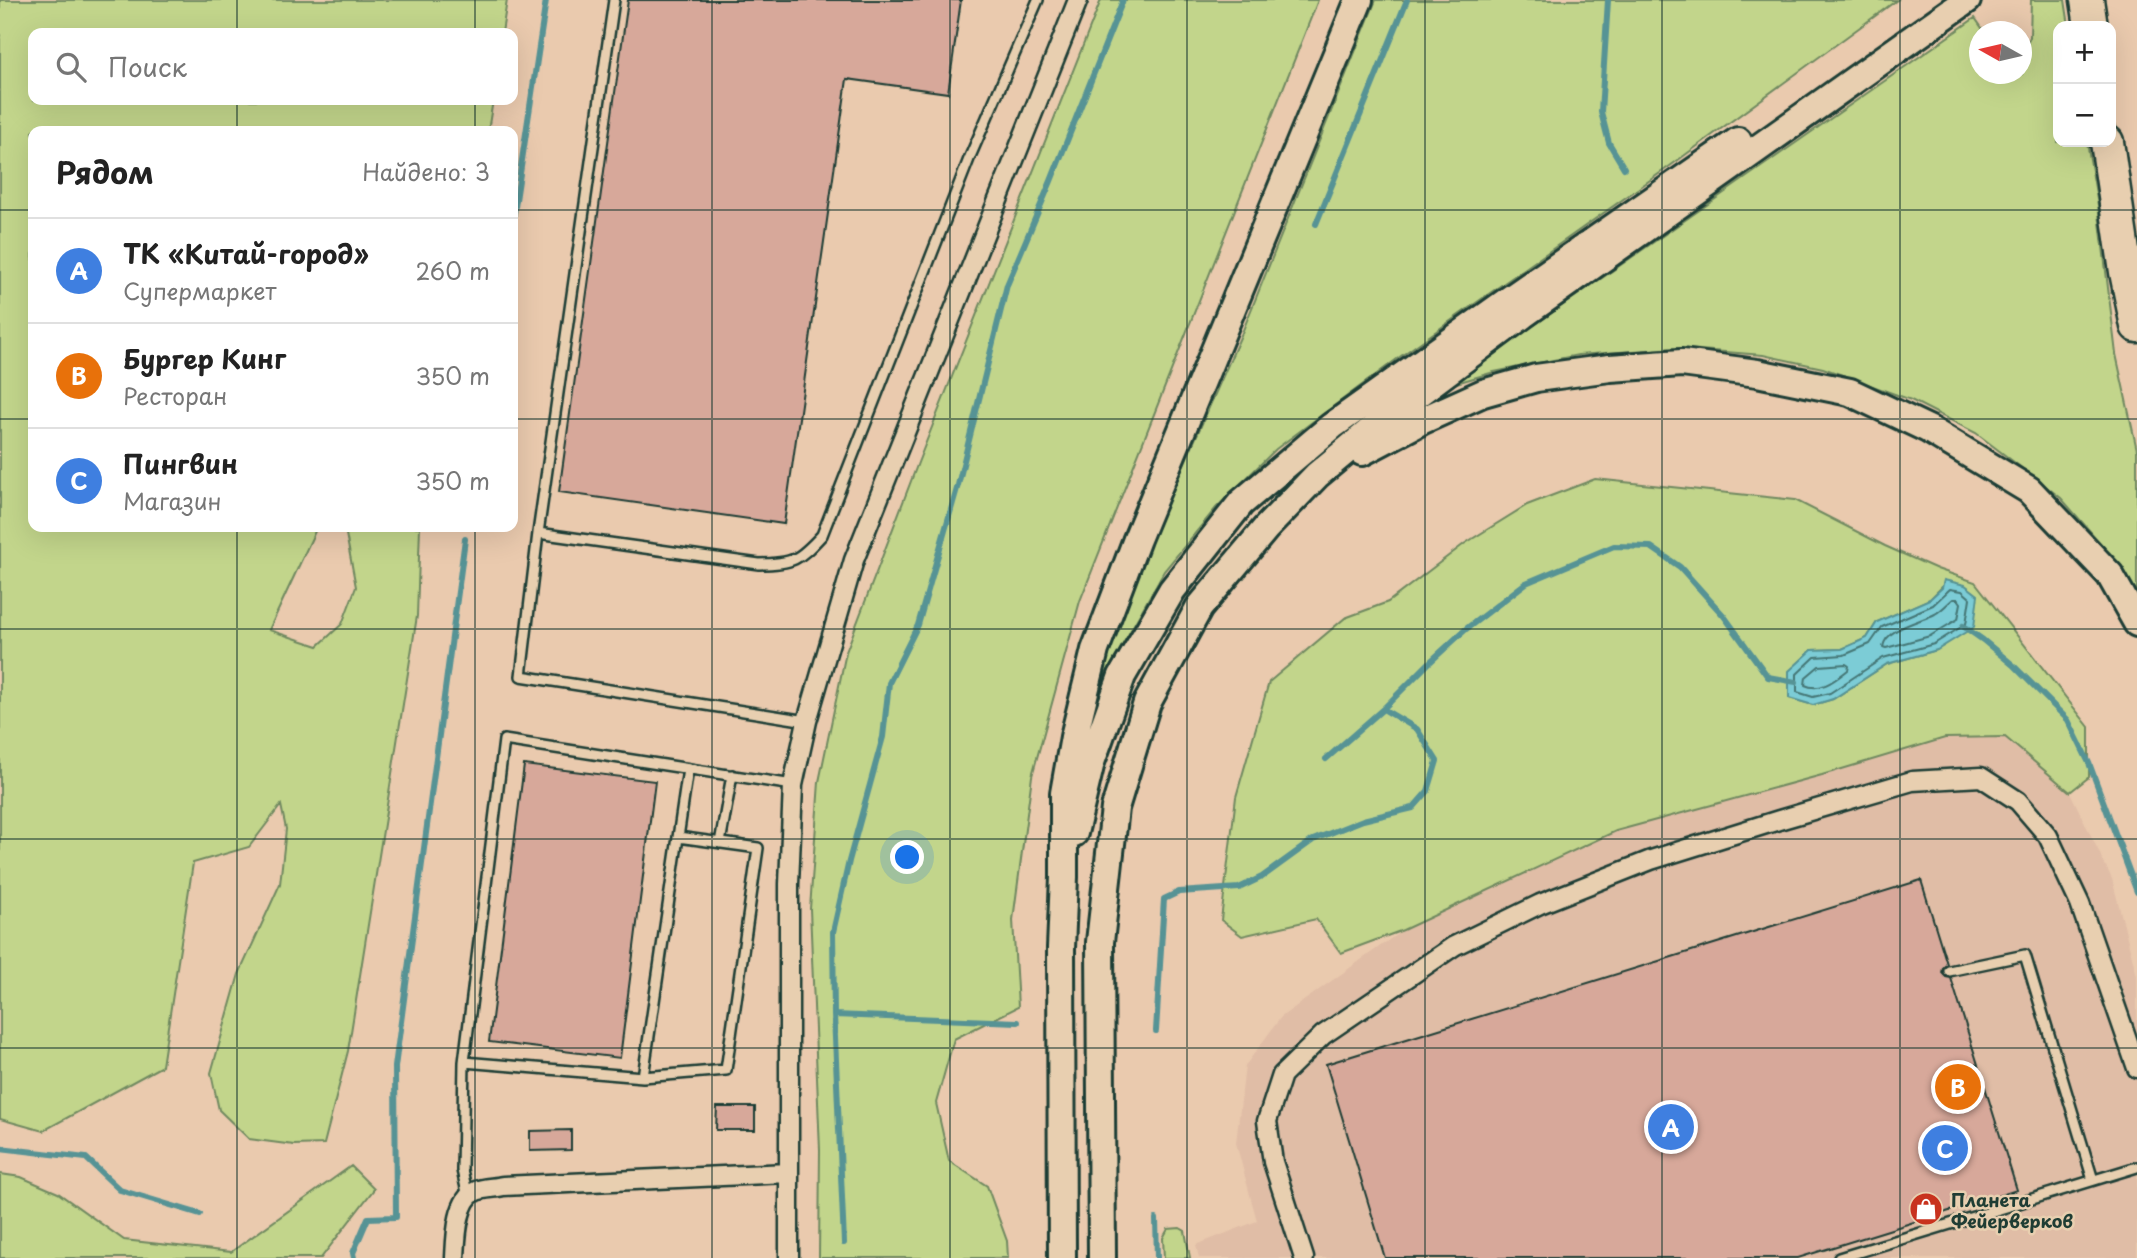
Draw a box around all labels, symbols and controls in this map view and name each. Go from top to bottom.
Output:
north arrow [1969,21,2032,84]
map controls [2053,21,2116,147]
button: + [2053,21,2116,84]
search box [28,28,518,105]
text: Поиск [108,47,187,86]
icon: search [52,48,90,86]
button: − [2053,84,2116,147]
text: Рядом [56,149,154,194]
text: Найдено: 3 [362,154,490,189]
text: ТК «Китай-город» [123,234,369,273]
text: A [70,253,88,288]
text: 260 m [415,253,490,288]
text: Супермаркет [123,273,277,308]
text: Бургер Кинг [123,339,286,378]
text: B [71,358,87,393]
text: 350 m [415,358,490,393]
text: Ресторан [123,378,227,413]
text: Пингвин [123,444,238,483]
text: C [70,463,88,498]
text: 350 m [415,463,490,498]
text: Магазин [123,483,222,518]
your location [890,840,924,874]
pin: B [1935,1061,1981,1113]
pin: A [1648,1101,1694,1153]
pin: C [1922,1122,1968,1174]
place label: Планета Фейерверков [1951,1186,2073,1234]
shop icon: Планета Фейерверков [1907,1190,1945,1228]

